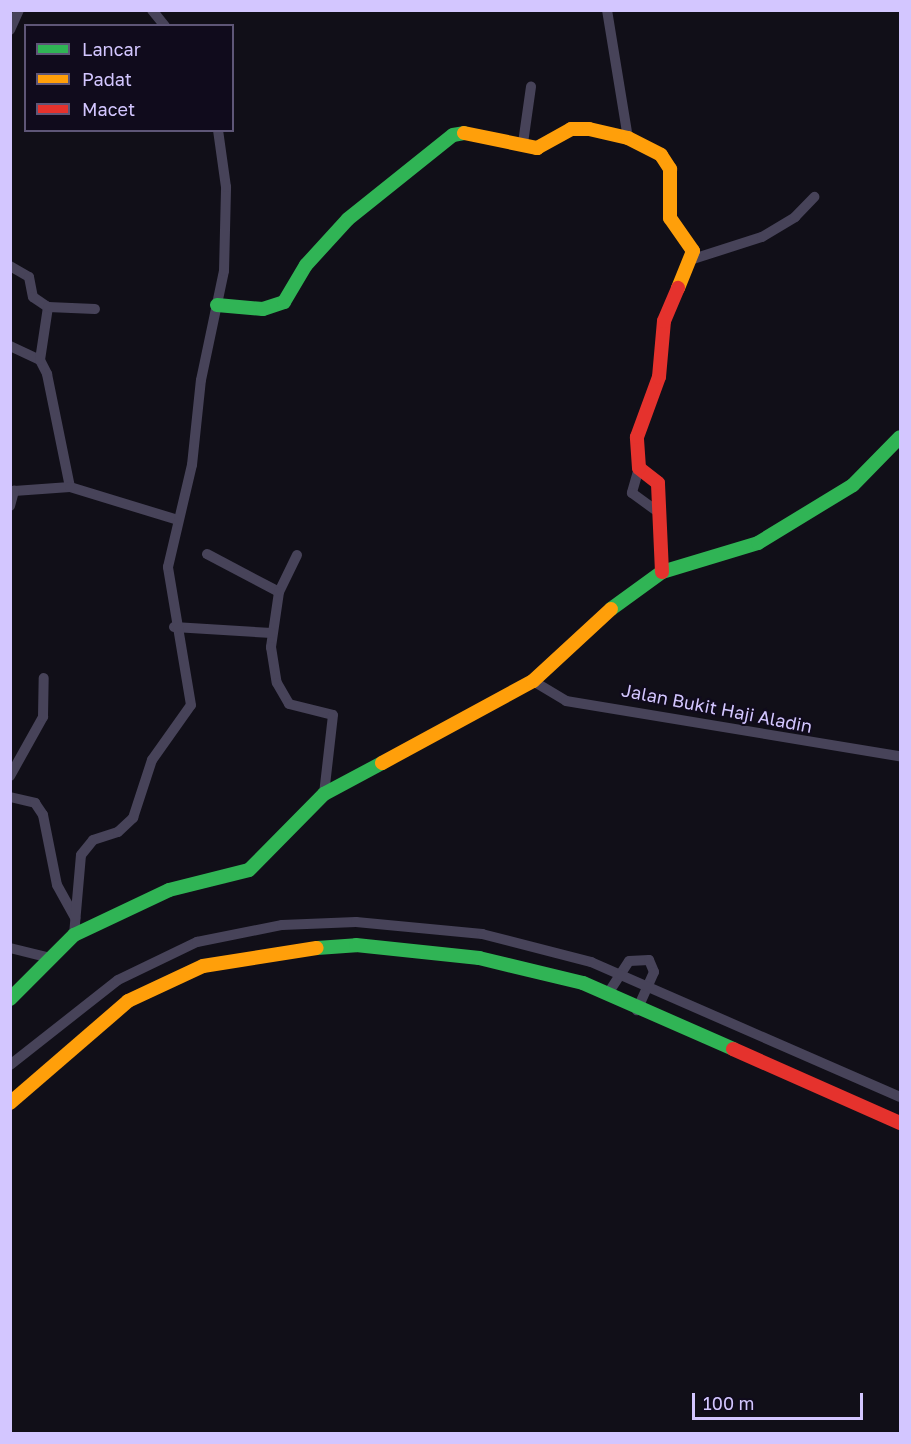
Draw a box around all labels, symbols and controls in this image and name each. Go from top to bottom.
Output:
legend [24,24,234,132]
text: Lancar [82,38,141,60]
text: Padat [82,68,132,90]
text: Macet [82,98,135,120]
street label: Jalan Bukit Haji Aladin [620,679,814,737]
scale bar [695,1381,866,1419]
text: 100 m [703,1392,754,1414]

